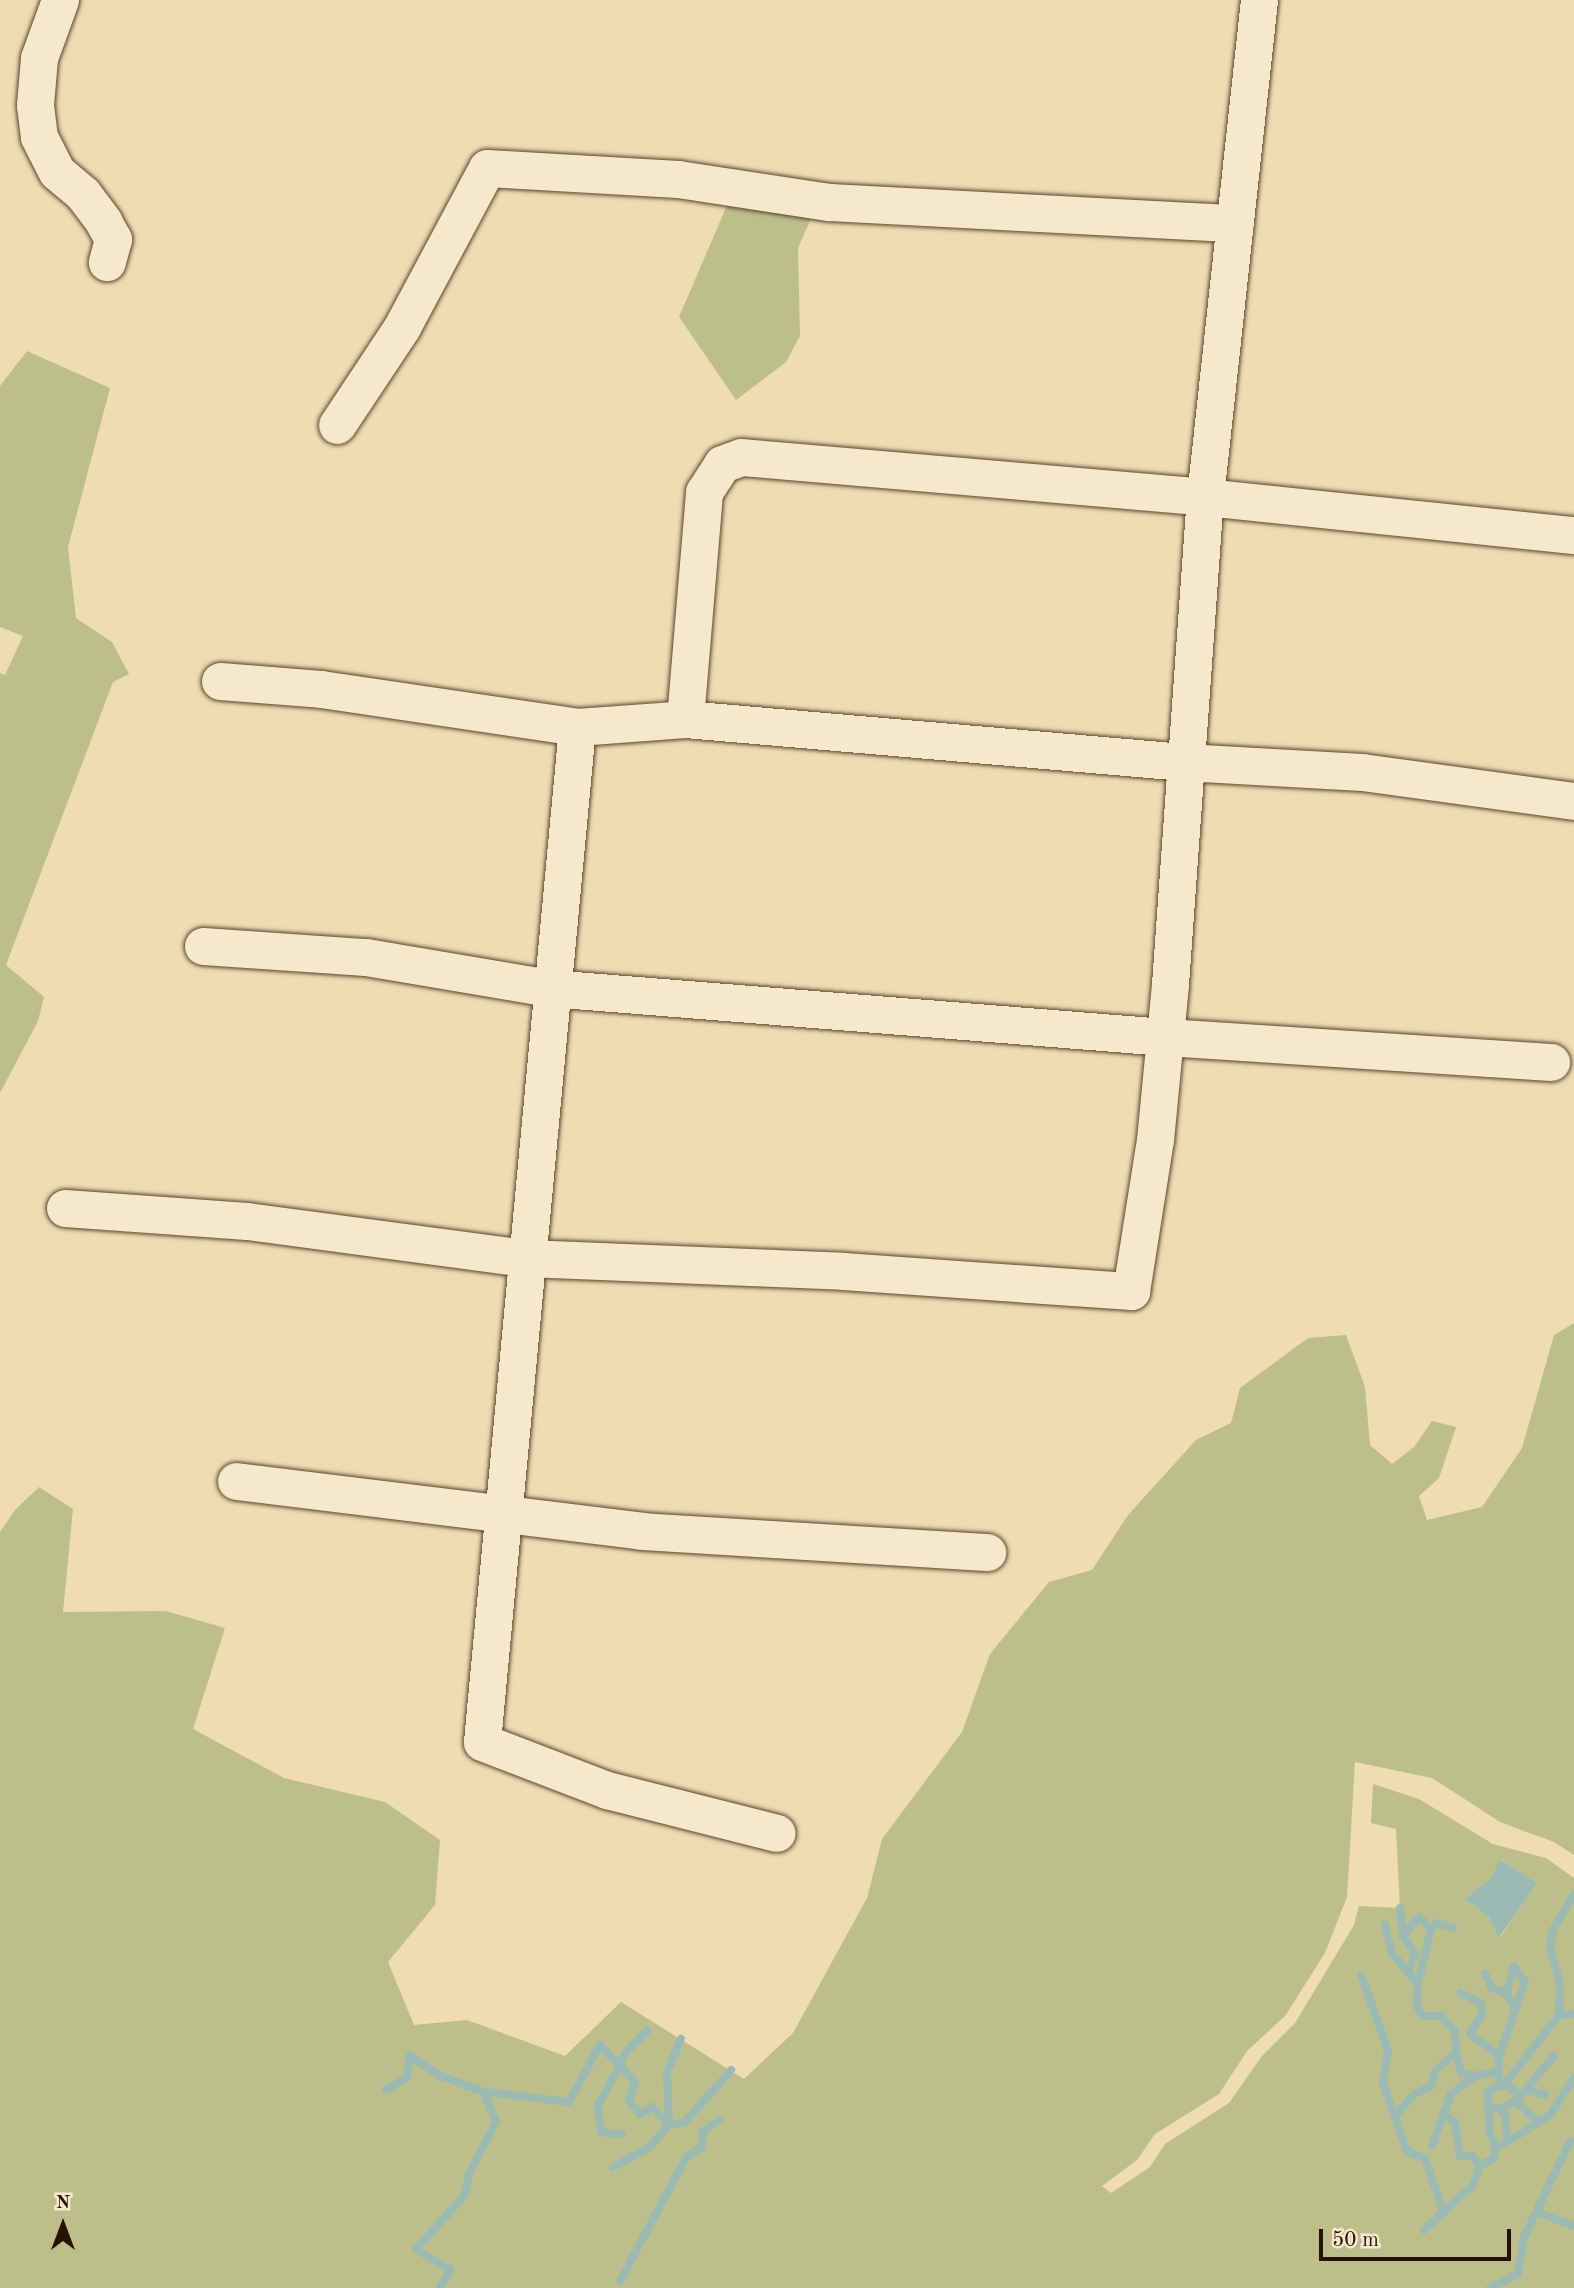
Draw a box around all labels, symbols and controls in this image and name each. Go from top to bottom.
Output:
north arrow [28,2190,98,2260]
text: N [56,2194,70,2213]
scale bar [1322,2214,1514,2258]
text: 50 m [1332,2230,1379,2251]

